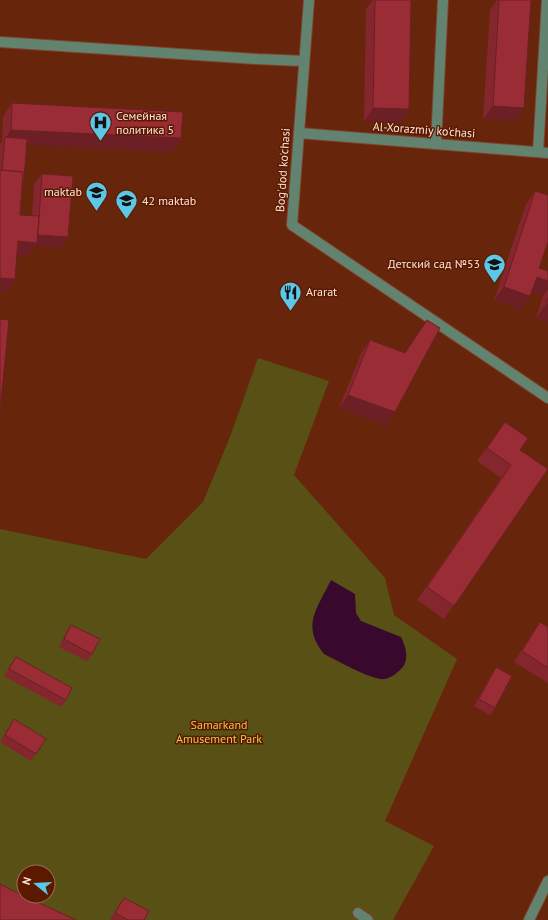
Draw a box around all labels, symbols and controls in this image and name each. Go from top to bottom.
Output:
place label: Семейная политика 5 [116,108,174,137]
hospital icon: Семейная политика 5 [88,110,114,143]
street label: Al-Xorazmiy ko'chasi [372,118,476,141]
street label: Bog'dod ko'chasi [272,128,293,212]
school or university icon: maktab [84,179,110,212]
place label: maktab [44,184,82,199]
school or university icon: 42 maktab [114,188,140,221]
place label: 42 maktab [142,193,196,208]
school or university icon: Детский сад №53 [482,251,508,284]
place label: Детский сад №53 [388,256,480,271]
restaurant icon: Ararat [277,279,303,312]
place label: Ararat [306,284,337,299]
park label: Samarkand Amusement Park [176,717,262,746]
north arrow [16,864,56,904]
text: N [19,875,34,887]

